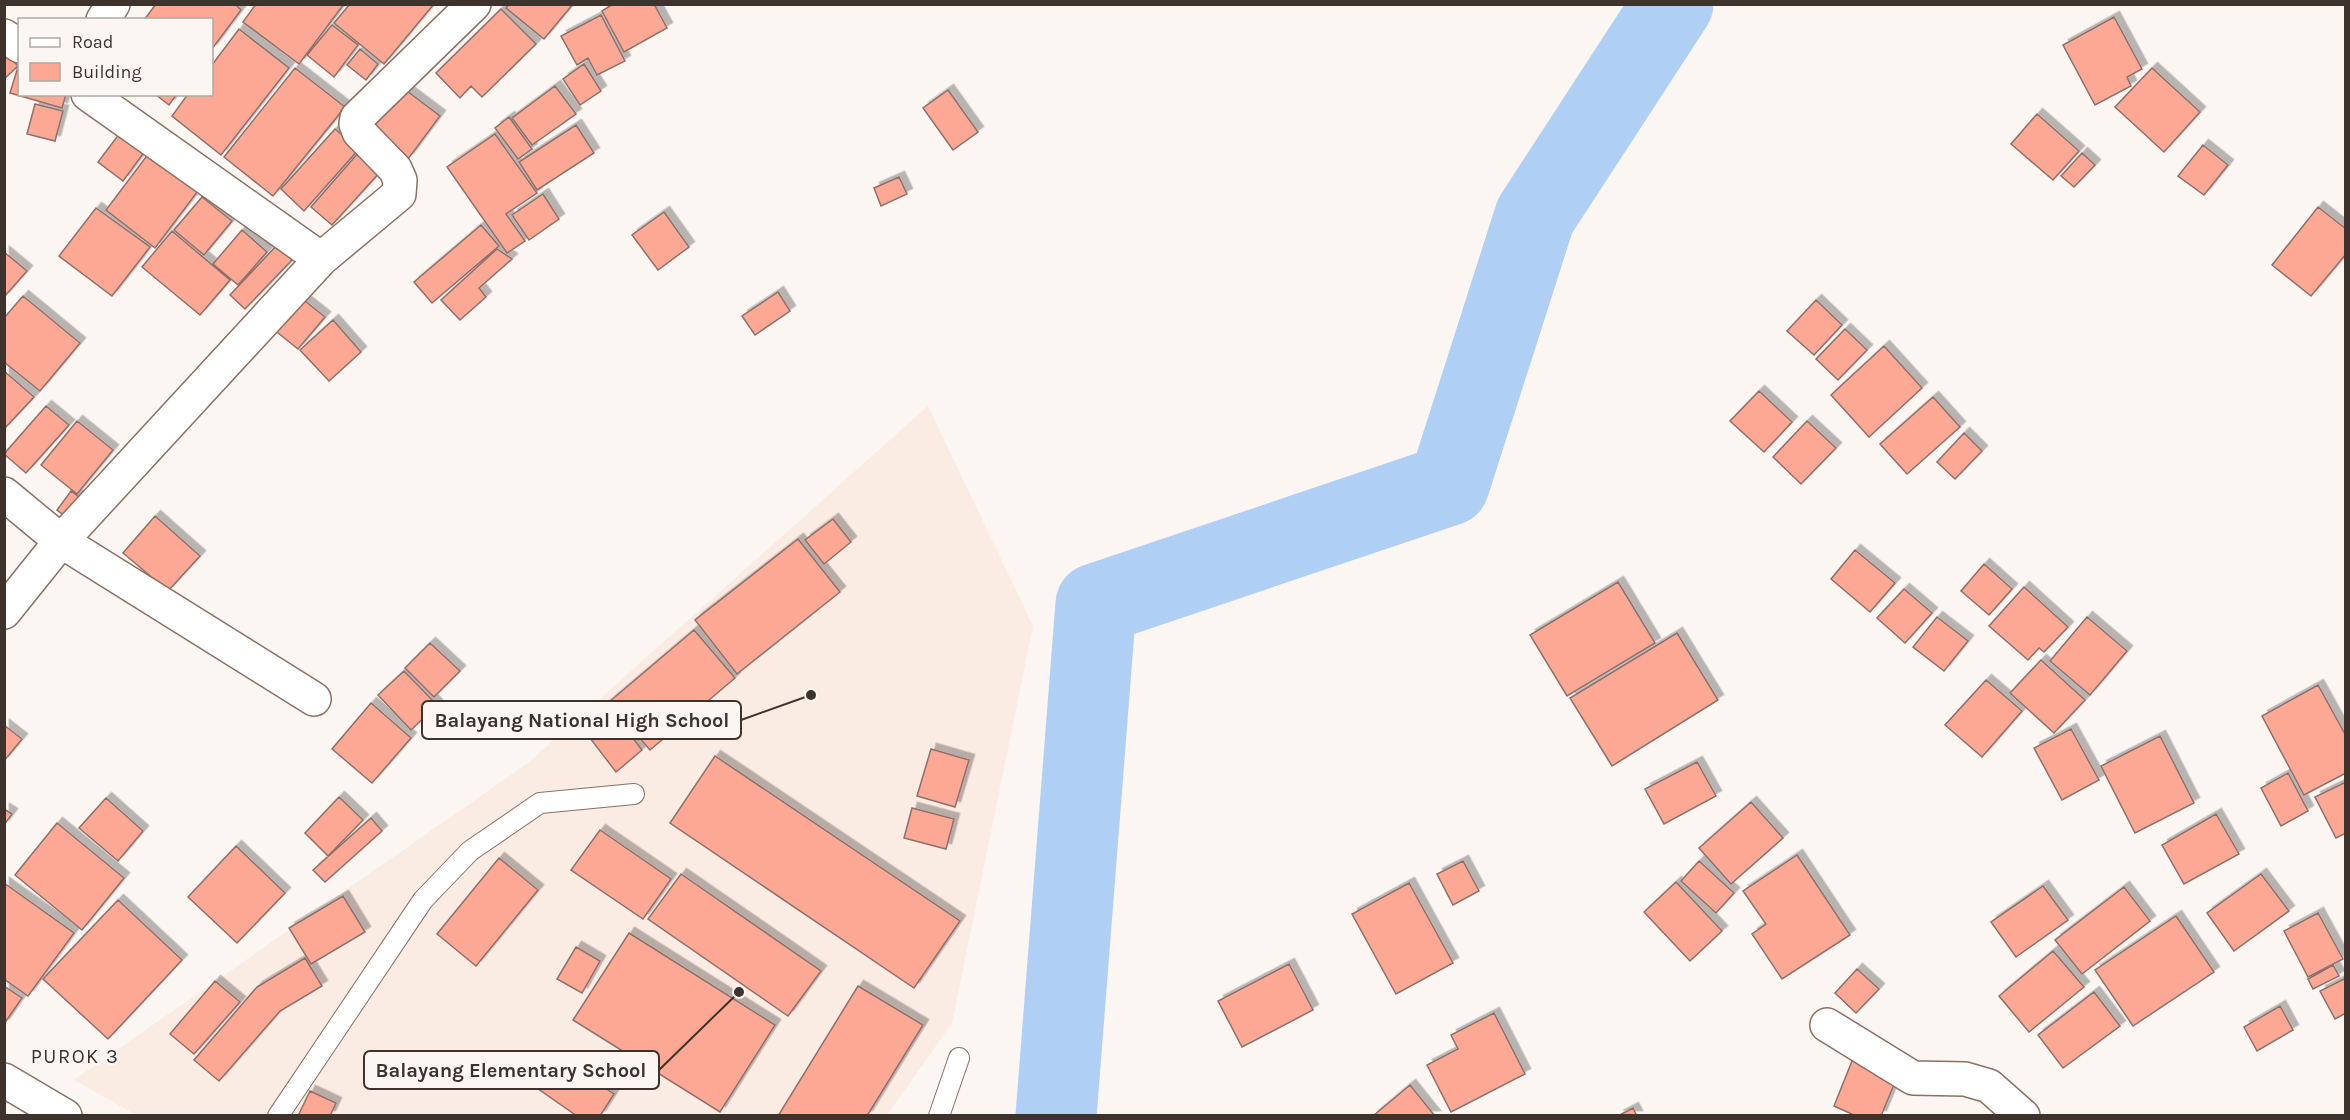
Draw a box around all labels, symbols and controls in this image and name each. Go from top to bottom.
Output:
legend [18,18,213,96]
text: Road [72,31,113,53]
text: Building [72,61,142,83]
callout: Balayang National High School [422,701,741,739]
text: Balayang National High School [435,709,729,732]
district label: PUROK 3 [31,1045,119,1068]
callout: Balayang Elementary School [364,1051,659,1089]
text: Balayang Elementary School [376,1059,646,1082]

